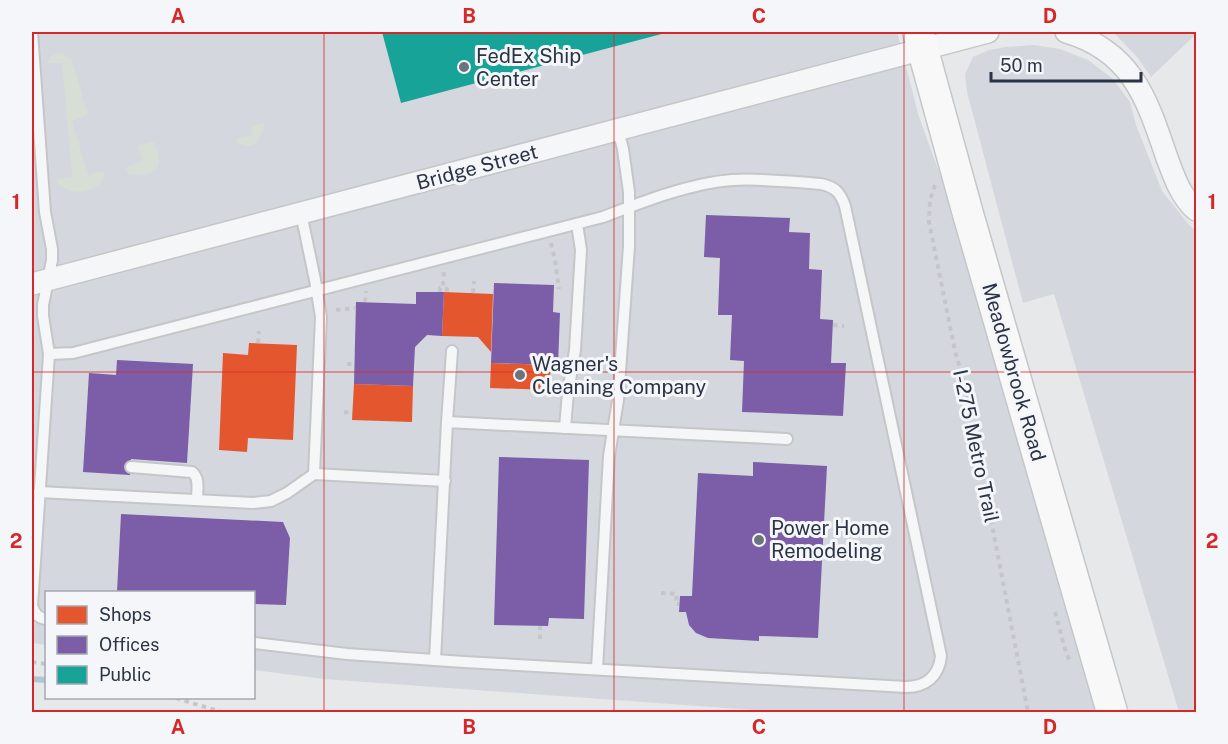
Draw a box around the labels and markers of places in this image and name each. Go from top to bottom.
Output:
place label: FedEx Ship Center [476,44,581,91]
marker: FedEx Ship Center [457,60,471,74]
place label: Wagner's Cleaning Company [532,352,706,399]
marker: Wagner's Cleaning Company [513,368,527,382]
place label: Power Home Remodeling [771,516,889,563]
marker: Power Home Remodeling [752,533,766,547]

